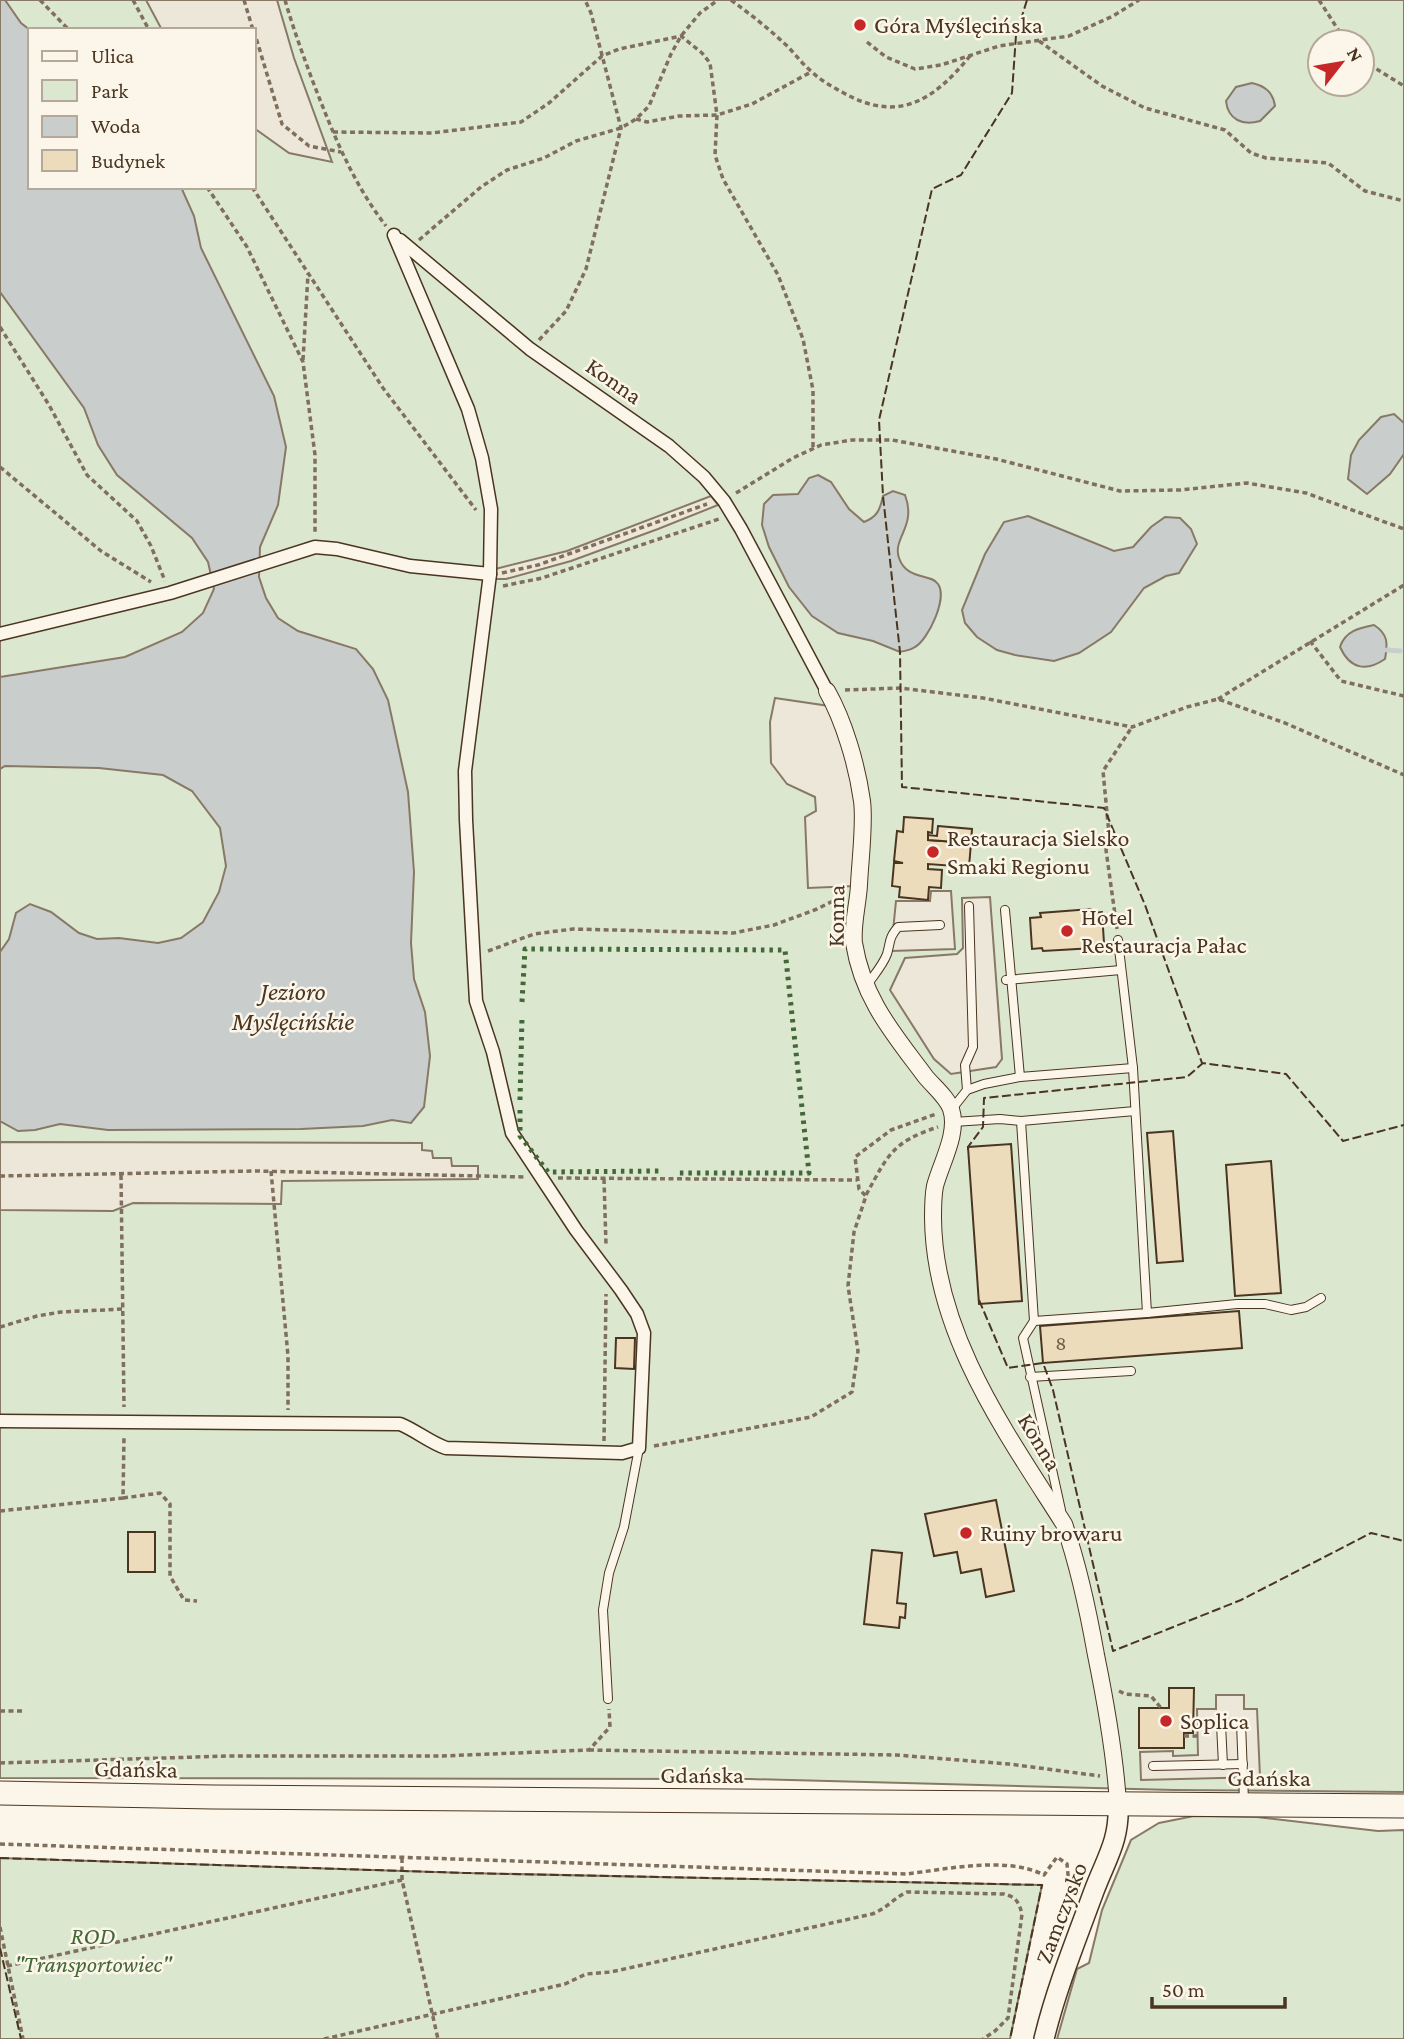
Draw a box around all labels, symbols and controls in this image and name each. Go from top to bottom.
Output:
place label: Góra Myślęcińska [874,11,1043,38]
marker: Góra Myślęcińska [852,17,868,33]
legend [28,28,256,189]
north arrow [1306,28,1376,98]
text: Ulica [91,44,134,68]
text: N [1343,44,1368,66]
text: Park [91,79,128,103]
text: Woda [91,114,141,138]
text: Budynek [91,149,165,173]
street label: Konna [581,352,648,410]
place label: Restauracja Sielsko Smaki Regionu [947,824,1129,879]
marker: Restauracja Sielsko Smaki Regionu [925,844,941,860]
street label: Konna [821,885,850,947]
place label: Hotel Restauracja Pałac [1081,903,1247,958]
marker: Hotel Restauracja Pałac [1059,923,1075,939]
water label: Jezioro Myślęcińskie [231,977,354,1036]
house number: 8 [1055,1331,1067,1355]
street label: Konna [1013,1408,1068,1475]
place label: Ruiny browaru [980,1519,1123,1546]
marker: Ruiny browaru [958,1525,974,1541]
place label: Soplica [1180,1707,1249,1734]
marker: Soplica [1158,1713,1174,1729]
street label: Gdańska [94,1754,178,1783]
street label: Gdańska [660,1761,744,1788]
street label: Gdańska [1227,1764,1311,1791]
street label: Zamczysko [1029,1858,1092,1967]
park label: ROD "Transportowiec" [14,1922,173,1977]
scale bar [1152,1966,1285,2010]
text: 50 m [1162,1978,1205,2002]

